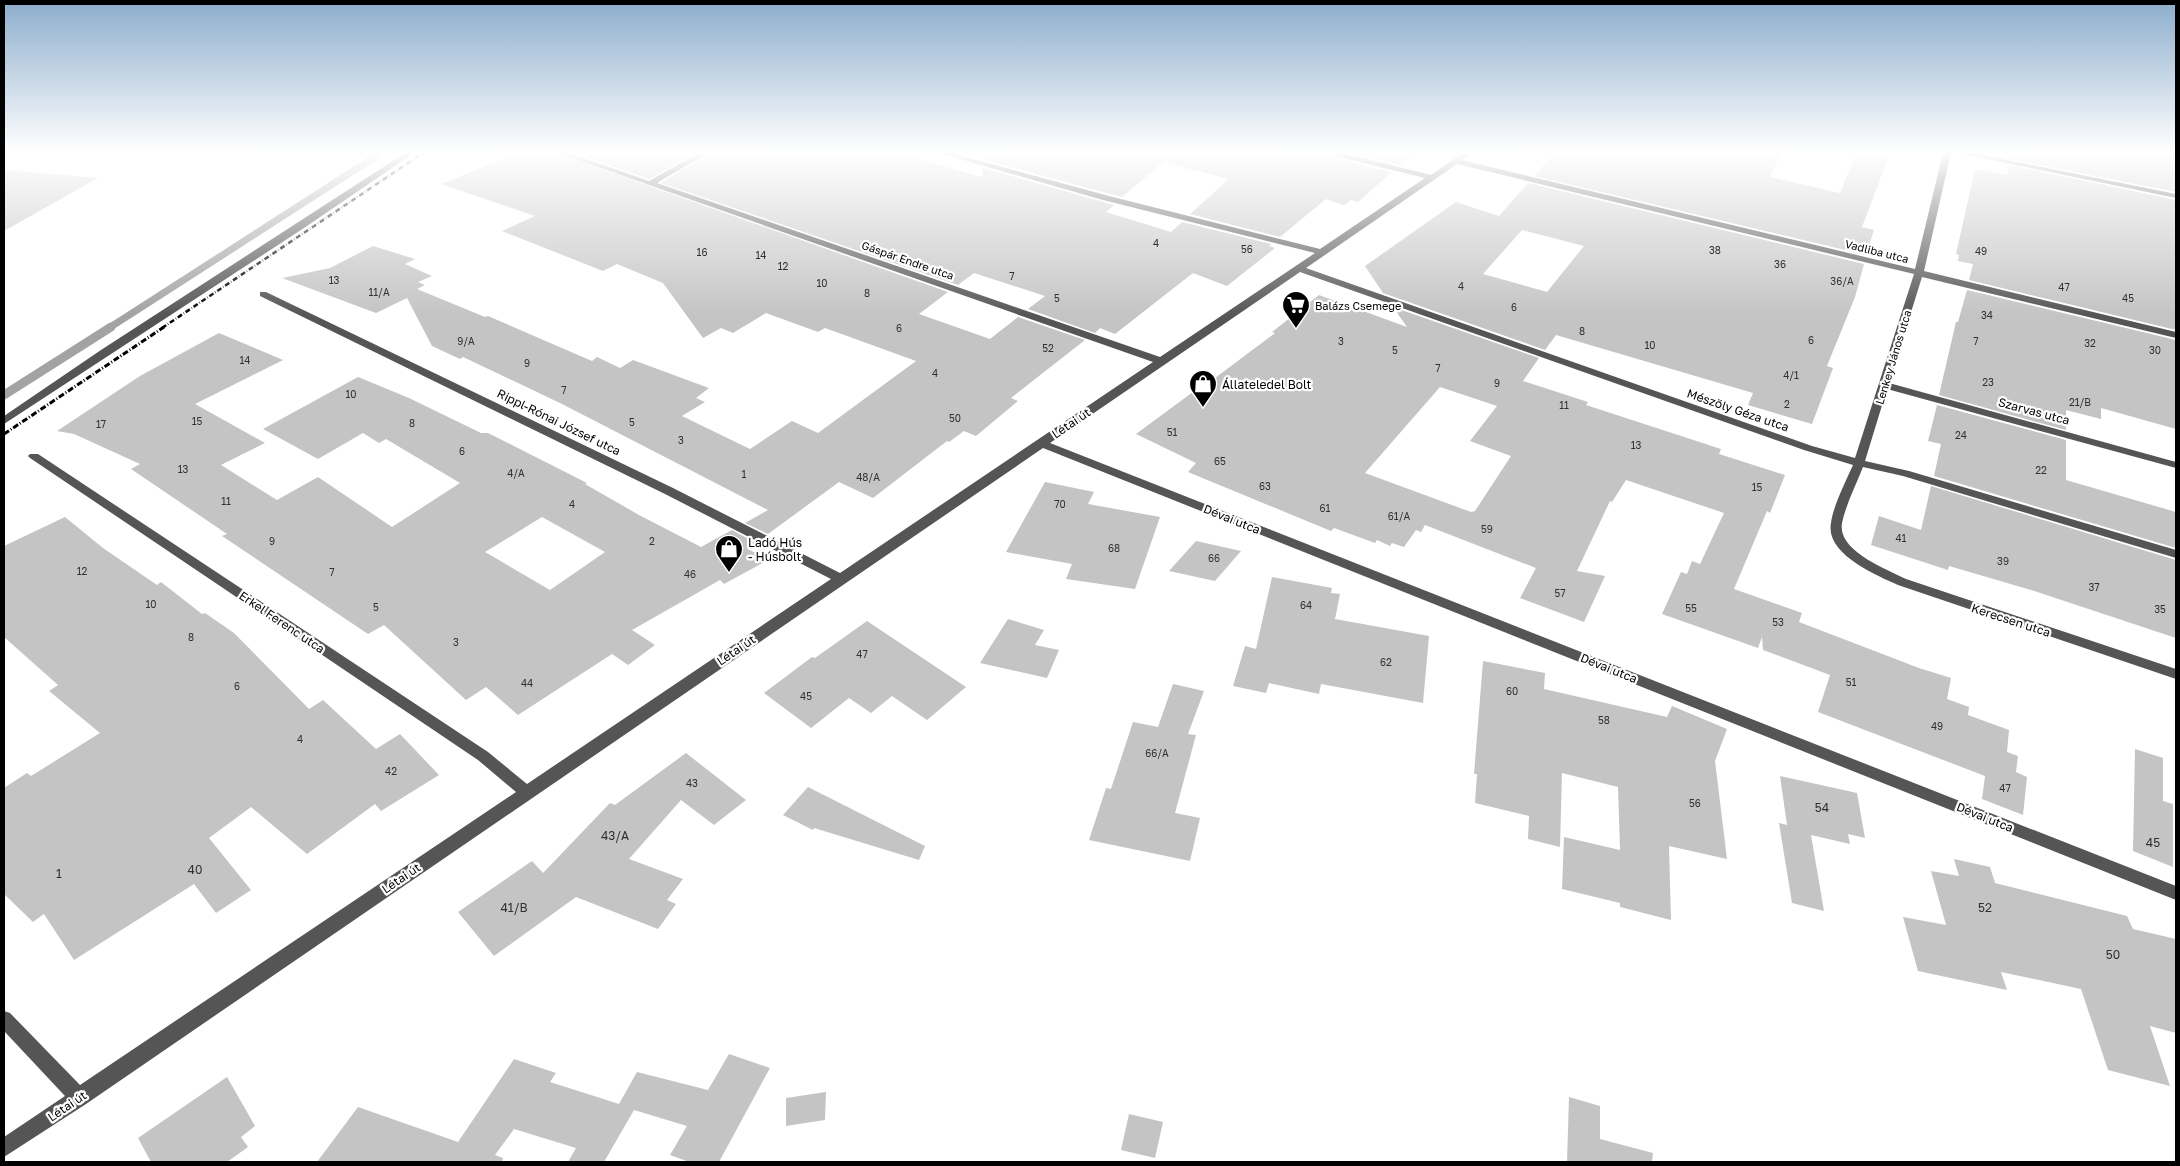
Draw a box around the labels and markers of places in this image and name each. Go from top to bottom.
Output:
supermarket icon: Balázs Csemege [1281,290,1311,329]
place label: Balázs Csemege [1315,299,1401,312]
shop icon: Állateledel Bolt [1188,369,1218,408]
place label: Állateledel Bolt [1222,377,1312,392]
shop icon: Ladó Hús - Húsbolt [714,534,744,573]
place label: Ladó Hús - Húsbolt [748,535,802,564]

